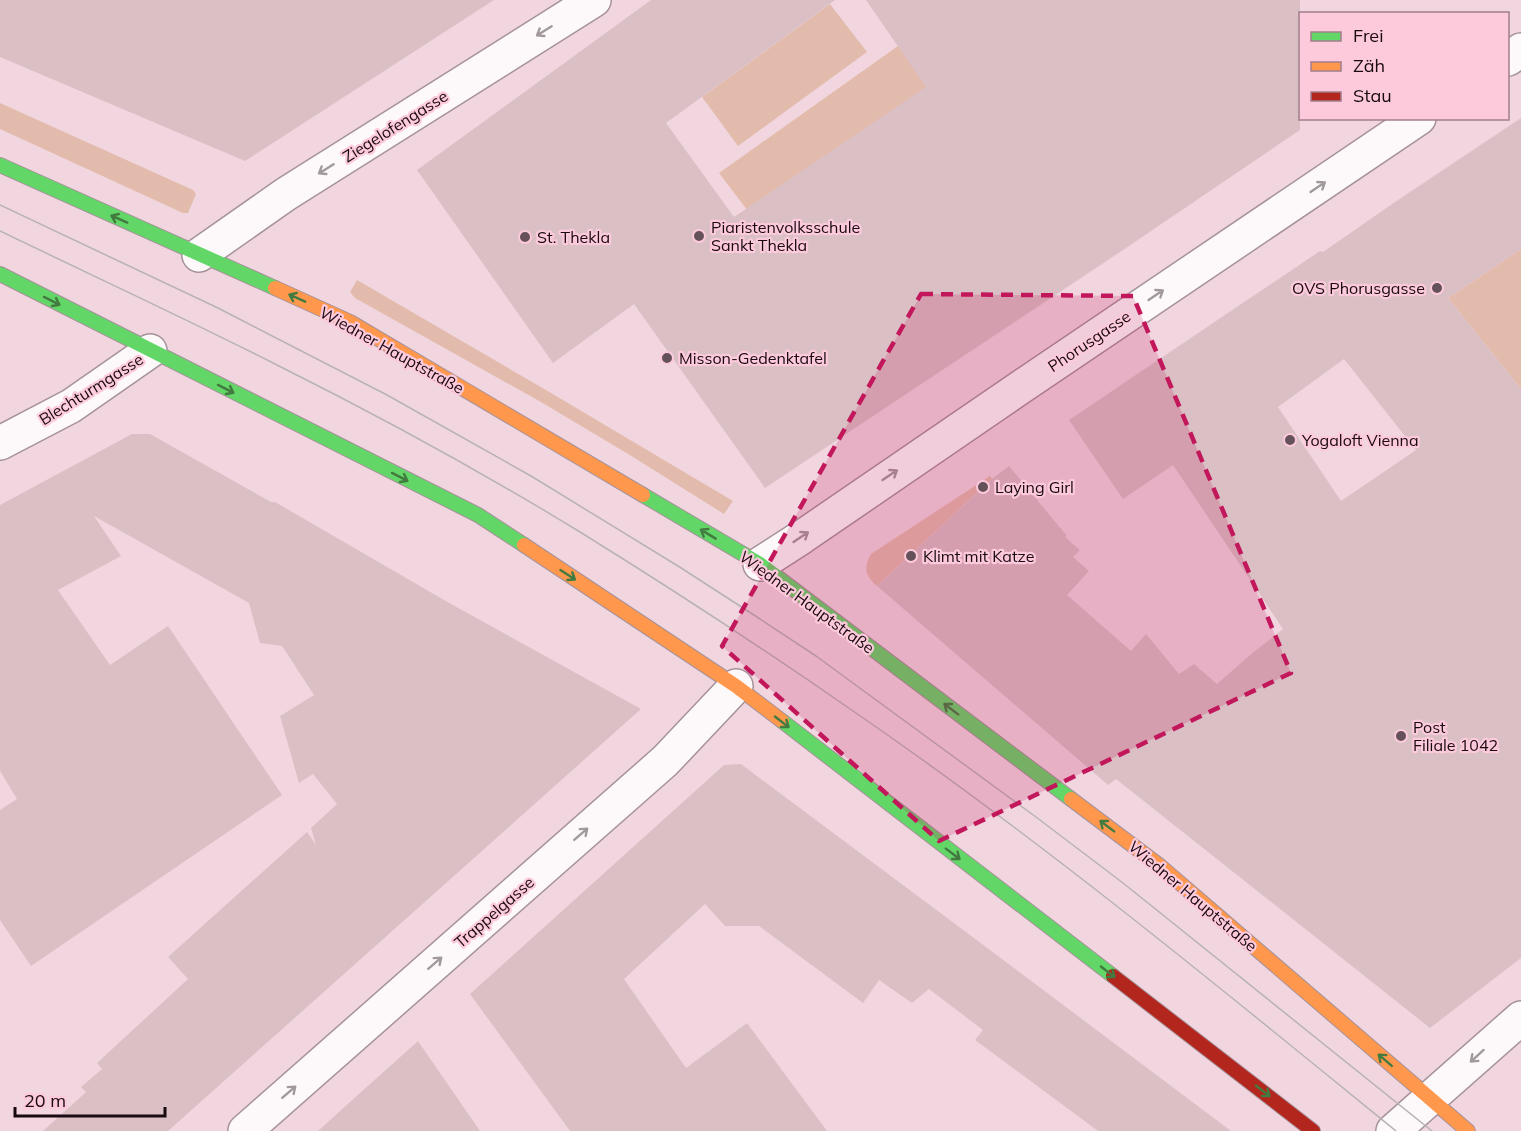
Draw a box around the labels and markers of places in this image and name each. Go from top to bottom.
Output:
place label: Piaristenvolksschule Sankt Thekla [711,217,860,255]
place label: St. Thekla [537,227,610,247]
marker: Piaristenvolksschule Sankt Thekla [692,229,706,243]
marker: St. Thekla [518,230,532,244]
place label: OVS Phorusgasse [1292,278,1425,298]
marker: OVS Phorusgasse [1430,281,1444,295]
place label: Misson-Gedenktafel [679,348,827,368]
marker: Misson-Gedenktafel [660,351,674,365]
place label: Yogaloft Vienna [1301,430,1419,450]
marker: Yogaloft Vienna [1283,433,1297,447]
place label: Laying Girl [995,477,1074,497]
marker: Laying Girl [976,480,990,494]
place label: Klimt mit Katze [923,546,1034,566]
marker: Klimt mit Katze [904,549,918,563]
place label: Post Filiale 1042 [1413,717,1498,755]
marker: Post Filiale 1042 [1394,729,1408,743]

